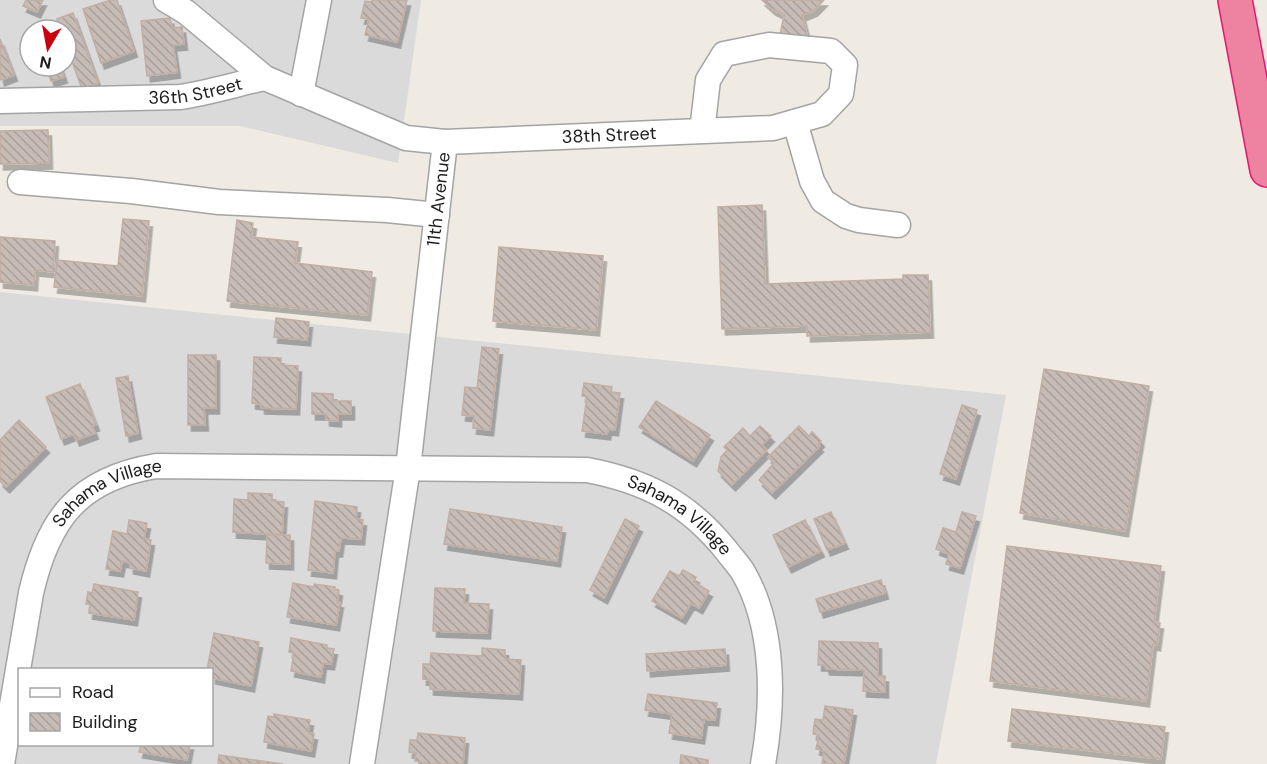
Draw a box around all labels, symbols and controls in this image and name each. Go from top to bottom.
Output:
north arrow [18,18,78,78]
text: N [38,51,53,74]
street label: 36th Street [148,72,245,110]
street label: 38th Street [561,121,657,149]
street label: 11th Avenue [421,151,456,248]
street label: Sahama Village [47,454,162,532]
street label: Sahama Village [624,469,737,560]
legend [18,668,213,746]
text: Road [72,680,114,704]
text: Building [72,710,137,734]

